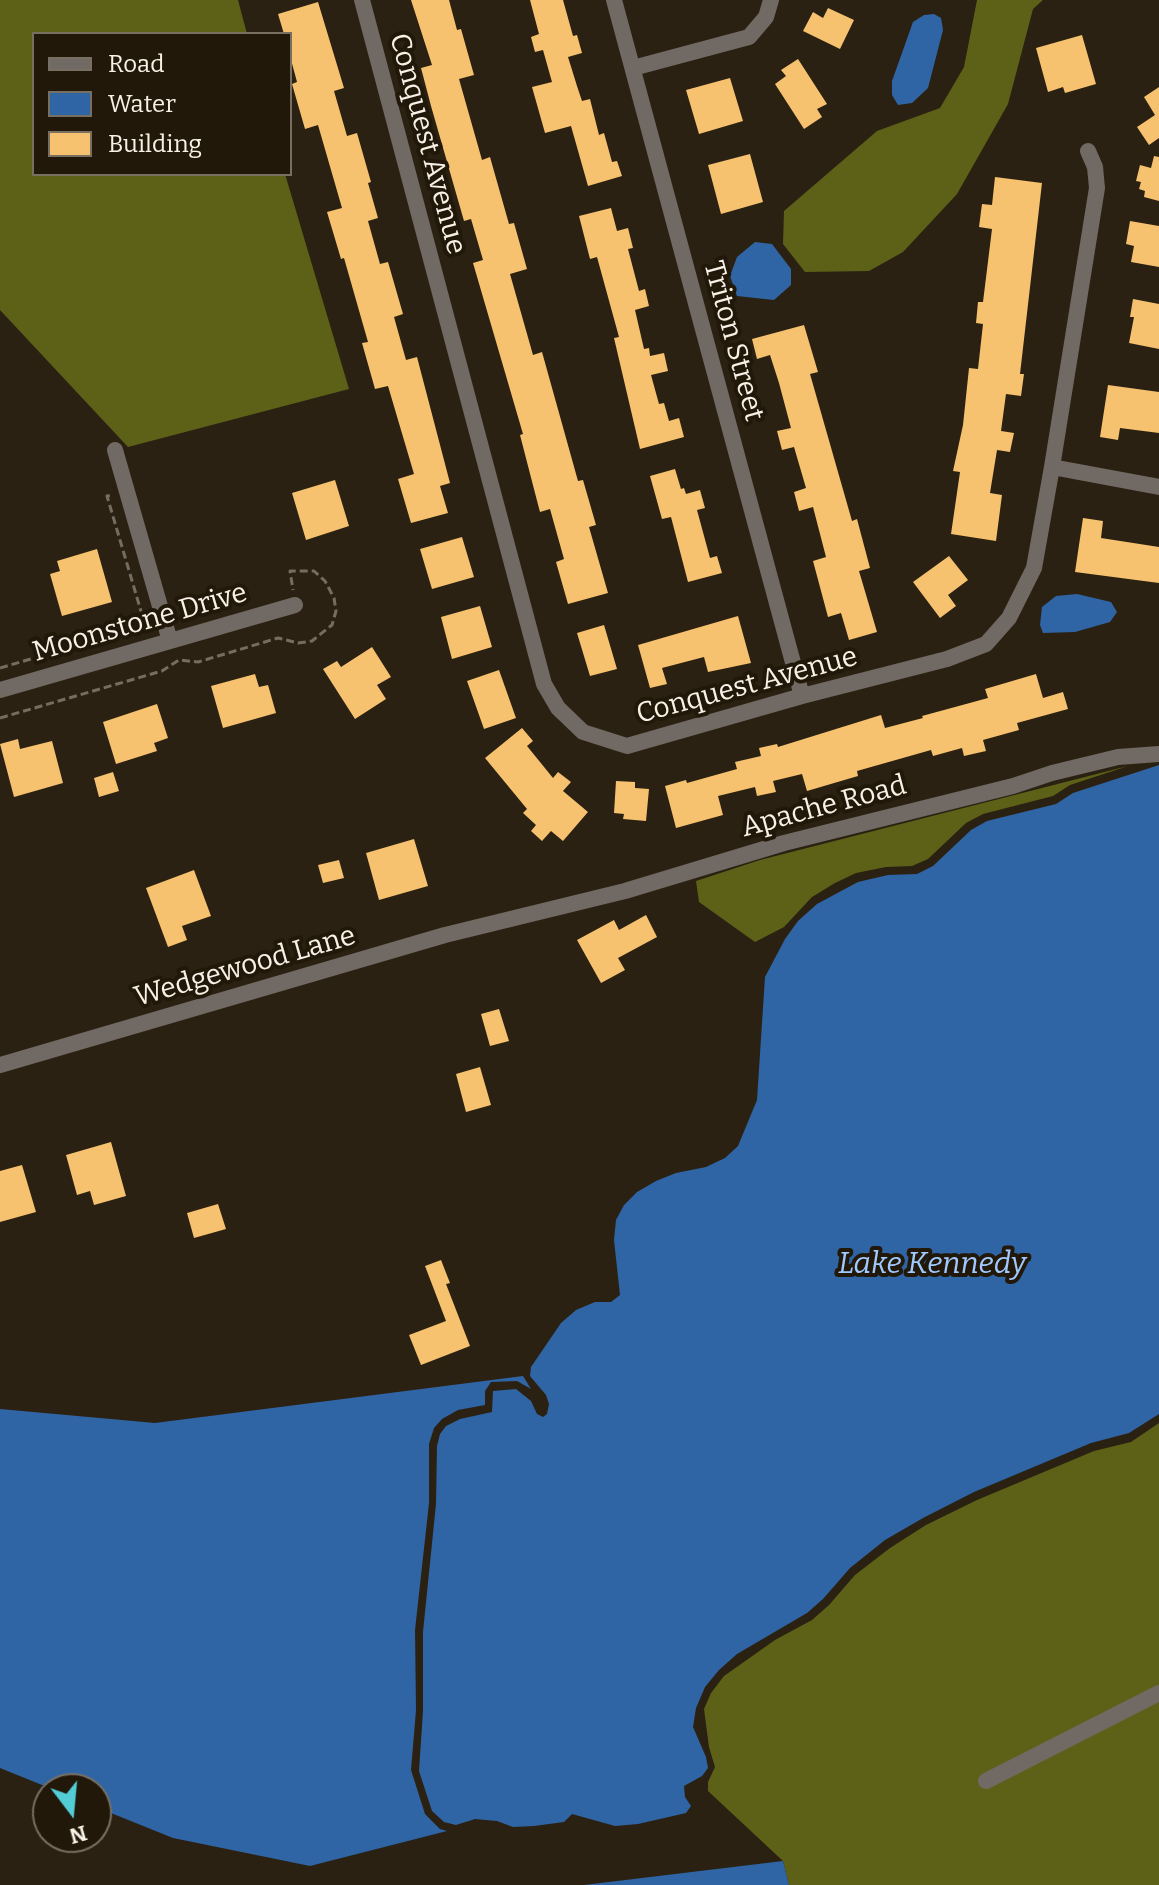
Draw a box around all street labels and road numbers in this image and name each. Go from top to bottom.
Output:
street label: Conquest Avenue [381,30,473,258]
street label: Triton Street [696,257,770,425]
street label: Moonstone Drive [29,576,251,670]
street label: Conquest Avenue [633,640,861,732]
street label: Apache Road [738,769,910,845]
street label: Wedgewood Lane [131,919,359,1015]

